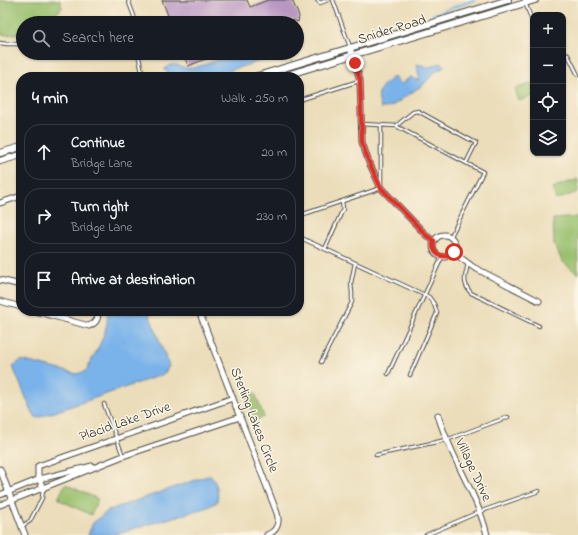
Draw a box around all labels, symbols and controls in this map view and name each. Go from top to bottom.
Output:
street label: Snider Road [355,10,429,50]
map controls [530,12,566,156]
button: + [530,12,566,48]
search box [16,16,304,60]
icon: search [30,27,52,49]
text: Search here [62,27,134,49]
button: − [530,48,566,84]
route end [346,54,364,72]
button: locate [530,84,566,120]
text: 4 min [32,86,68,111]
text: Walk · 250 m [221,89,288,108]
button: layers [530,120,566,156]
text: Continue [71,132,125,154]
icon: ahead [33,141,55,163]
text: 20 m [262,143,287,162]
text: Bridge Lane [71,154,132,173]
text: Turn right [71,196,129,218]
icon: right [33,205,55,227]
text: 230 m [256,207,287,226]
text: Bridge Lane [71,218,132,237]
route start [445,243,463,261]
icon: arrive [33,269,55,291]
text: Arrive at destination [71,269,195,291]
street label: Sterling Lakes Circle [223,364,284,477]
street label: Placid Lake Drive [77,396,174,447]
street label: Village Drive [448,434,497,506]

